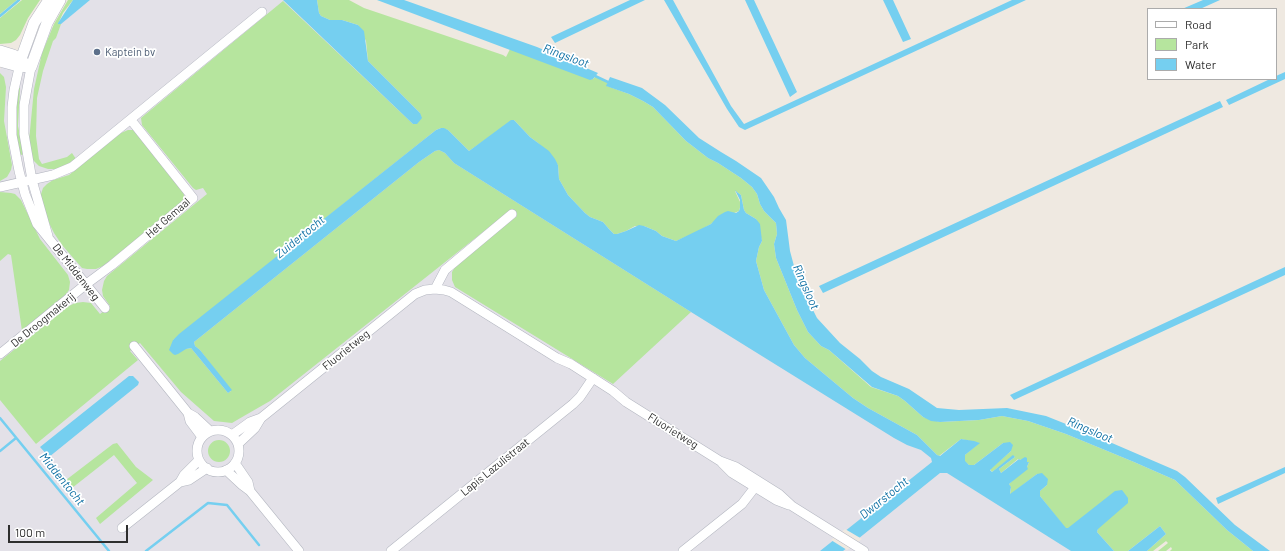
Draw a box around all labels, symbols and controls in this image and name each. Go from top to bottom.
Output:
legend [1147,8,1277,80]
text: Road [1185,17,1212,31]
text: Park [1185,37,1209,51]
water label: Ringsloot [541,41,591,71]
place label: Kaptein bv [105,45,155,59]
marker: Kaptein bv [92,47,102,57]
text: Water [1185,57,1216,71]
street label: Het Gemaal [143,195,193,241]
water label: Zuidertocht [272,213,328,261]
street label: De Middenweg [50,241,102,303]
water label: Ringsloot [790,262,822,312]
street label: De Droogmakerij [8,290,78,350]
street label: Fluorietweg [320,327,372,373]
street label: Fluorietweg [645,410,701,452]
water label: Ringsloot [1065,414,1115,446]
street label: Lapis Lazulistraat [458,435,532,499]
water label: Middentocht [36,450,88,508]
water label: Dwarstocht [857,474,911,522]
scale bar [10,517,130,543]
text: 100 m [15,525,45,539]

